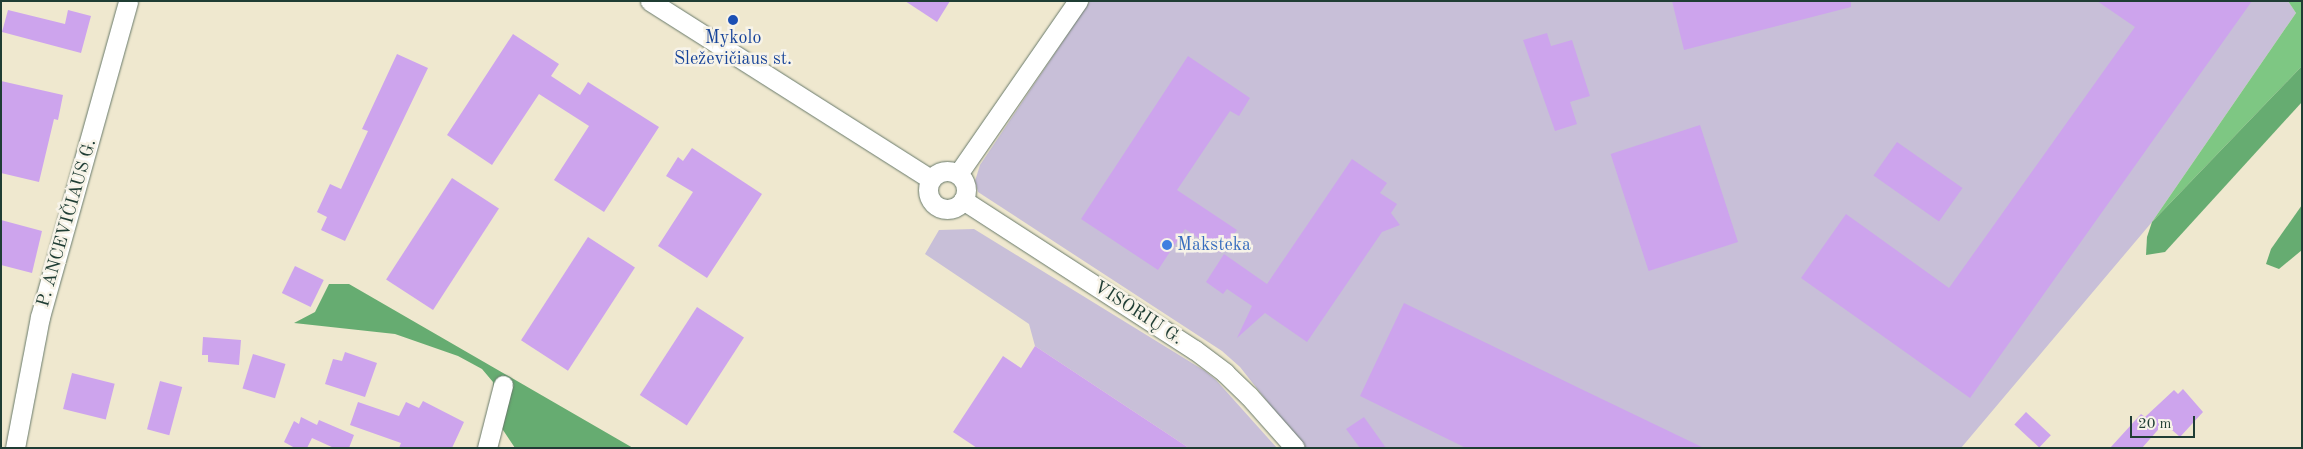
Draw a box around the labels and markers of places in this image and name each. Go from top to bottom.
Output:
marker: Mykolo Sleževičiaus st. [727,14,739,26]
place label: Mykolo Sleževičiaus st. [674,28,792,70]
place label: Maksteka [1177,234,1251,256]
marker: Maksteka [1161,239,1173,251]

